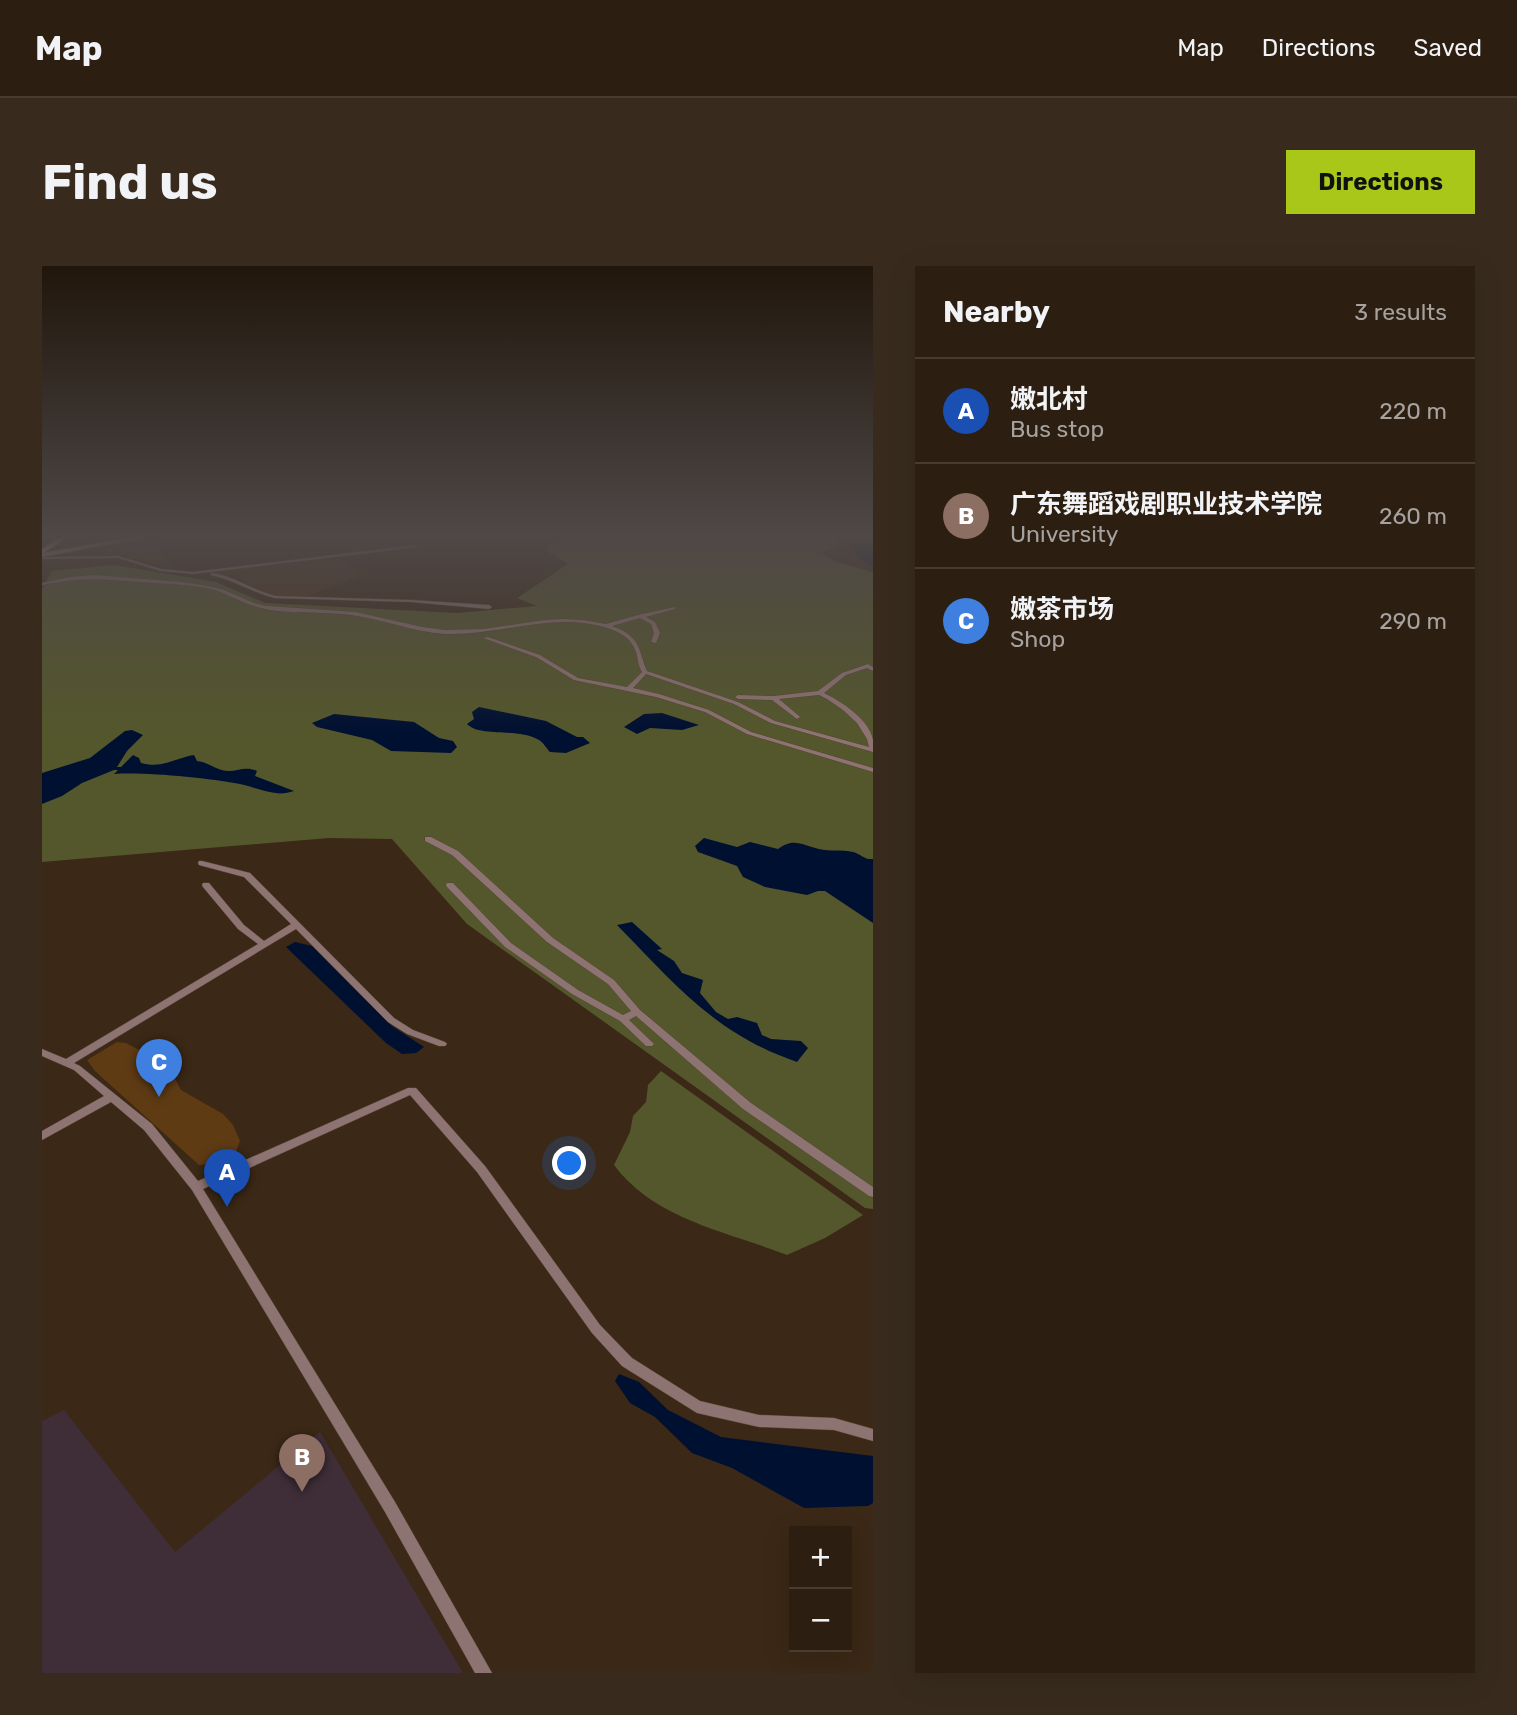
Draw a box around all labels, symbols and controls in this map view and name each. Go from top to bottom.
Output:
text: Map [35,29,103,68]
text: Map [1177,34,1224,62]
text: Directions [1262,34,1375,62]
text: Saved [1413,34,1482,62]
button: Directions [1286,150,1475,214]
text: Find us [42,153,218,211]
text: Nearby [943,294,1050,330]
text: 3 results [1354,298,1447,326]
text: 嫩北村 [1010,384,1088,415]
text: A [958,397,974,425]
text: 220 m [1379,397,1447,425]
text: Bus stop [1010,415,1104,443]
text: 广东舞蹈戏剧职业技术学院 [1010,489,1322,520]
text: B [958,502,974,530]
text: 260 m [1379,502,1447,530]
text: University [1010,520,1119,548]
text: 嫩茶市场 [1010,594,1114,625]
text: C [958,607,974,635]
text: 290 m [1379,607,1447,635]
text: Shop [1010,625,1065,653]
pin: C [136,1039,182,1097]
your location [552,1146,586,1180]
pin: A [204,1149,250,1207]
pin: B [279,1434,325,1492]
map controls [789,1526,852,1652]
button: + [789,1526,852,1589]
button: − [789,1589,852,1652]

